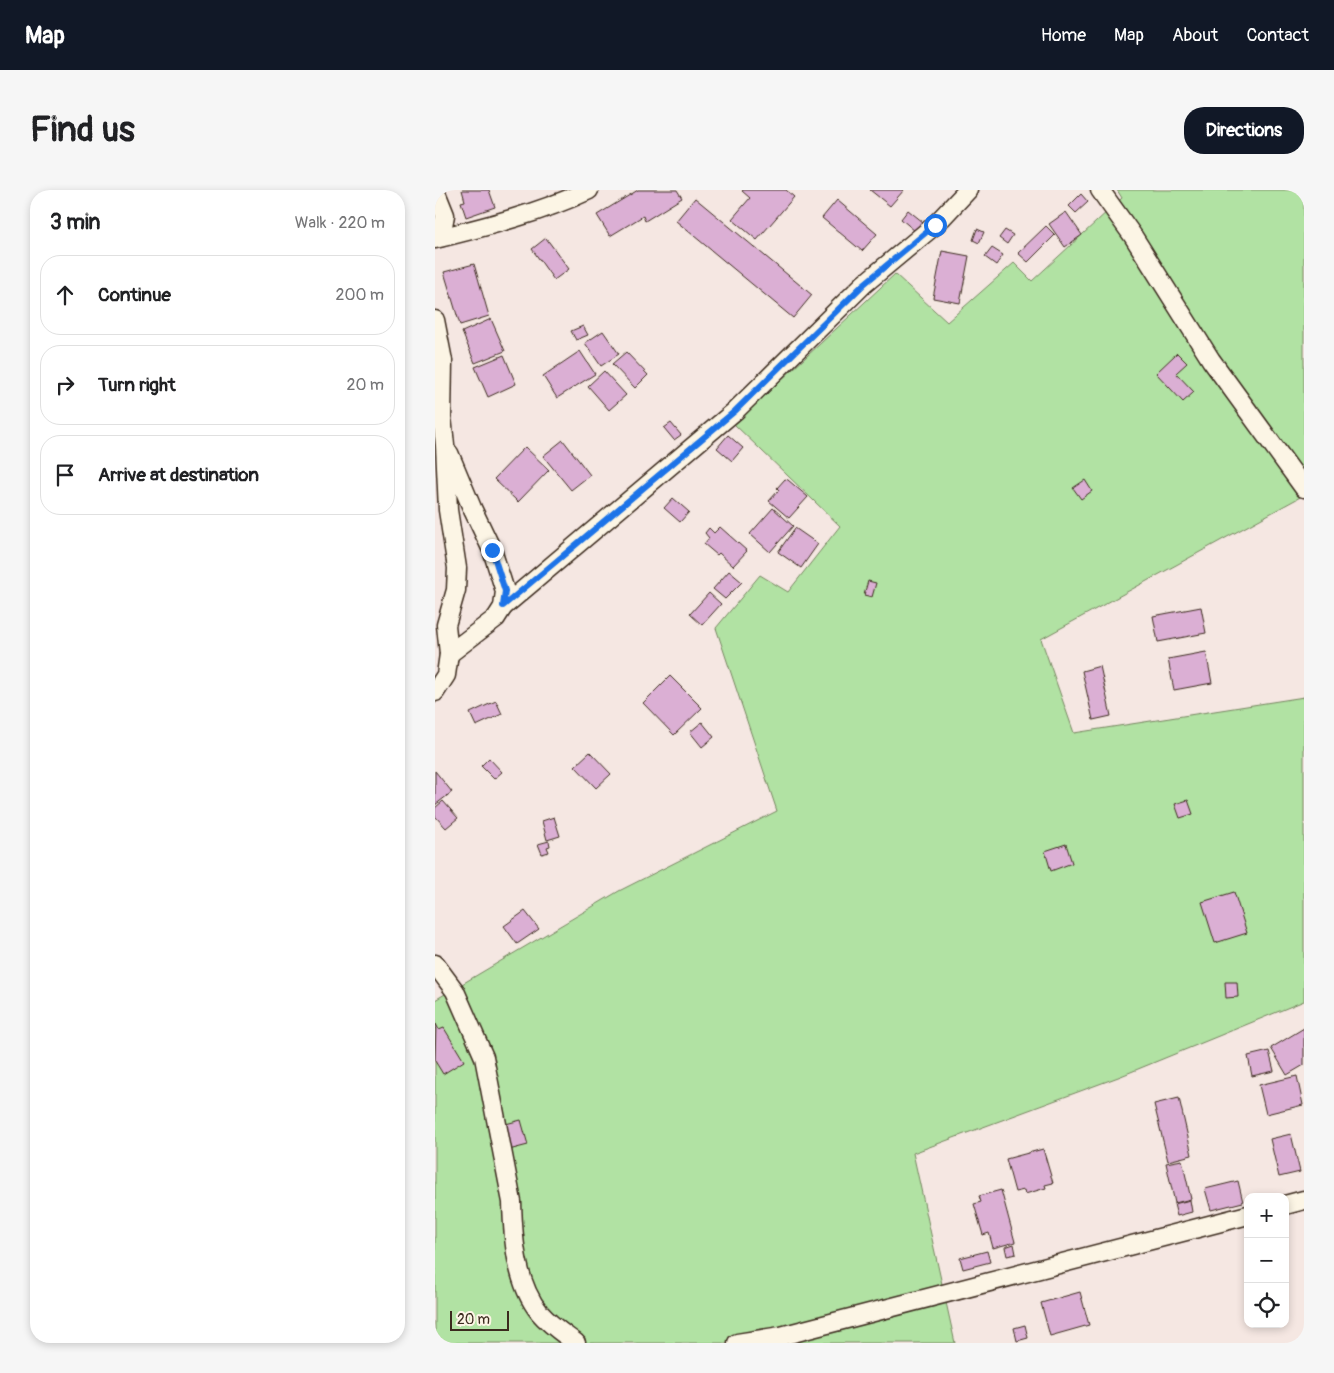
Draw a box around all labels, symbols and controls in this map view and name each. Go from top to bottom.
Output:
text: Map [25,21,65,50]
text: Home [1041,24,1086,47]
text: Map [1114,24,1144,47]
text: About [1172,24,1218,47]
text: Contact [1246,24,1309,47]
button: Directions [1184,107,1304,154]
text: Find us [30,108,135,152]
text: 3 min [50,209,100,236]
text: Walk · 220 m [295,213,385,233]
route start [924,214,947,237]
icon: ahead [51,281,79,309]
text: Continue [98,283,171,307]
text: 200 m [336,285,384,305]
icon: right [51,371,79,399]
text: Turn right [98,373,176,397]
text: 20 m [346,375,384,395]
icon: arrive [51,461,79,489]
text: Arrive at destination [98,463,259,487]
route end [481,539,504,562]
map controls [1244,1193,1289,1328]
button: + [1244,1193,1289,1238]
button: − [1244,1238,1289,1283]
button: locate [1244,1283,1289,1328]
scale bar [450,1308,509,1331]
text: 20 m [457,1311,490,1328]

